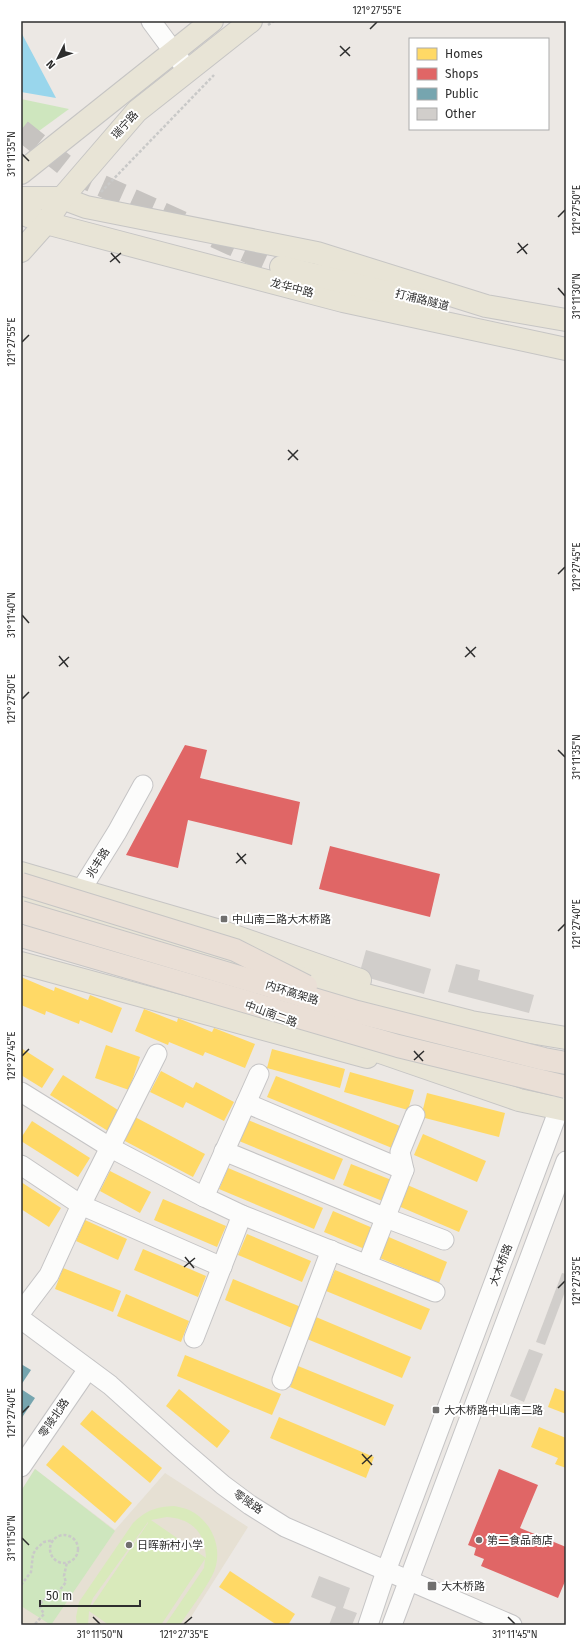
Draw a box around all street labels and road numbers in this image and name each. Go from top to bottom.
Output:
street label: 瑞宁路 [109,108,141,142]
street label: 龙华中路 [269,276,315,300]
street label: 打浦路隧道 [394,287,450,313]
street label: 兆丰路 [84,846,112,880]
street label: 内环高架路 [264,979,320,1007]
street label: 中山南二路 [243,998,299,1030]
street label: 大木桥路 [487,1242,515,1288]
street label: 零陵北路 [36,1396,72,1440]
street label: 零陵路 [231,1487,265,1517]

